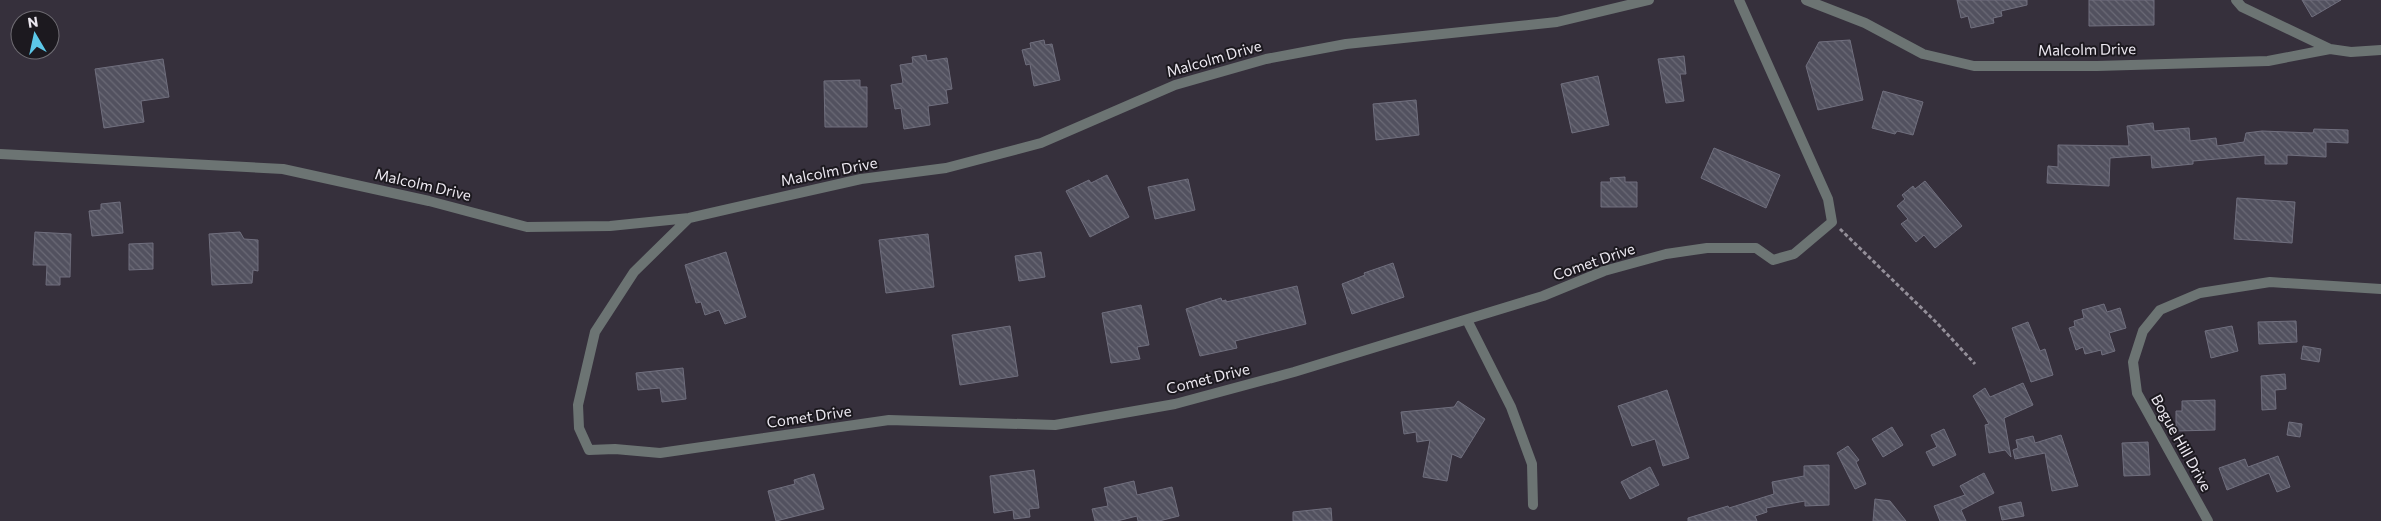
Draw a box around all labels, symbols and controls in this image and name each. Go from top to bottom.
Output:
north arrow [10,10,60,60]
text: N [26,12,39,31]
street label: Malcolm Drive [1164,36,1264,80]
street label: Malcolm Drive [2038,39,2136,59]
street label: Malcolm Drive [779,153,879,189]
street label: Malcolm Drive [373,164,473,204]
street label: Comet Drive [1550,239,1637,283]
street label: Comet Drive [1164,359,1251,397]
street label: Bogue Hill Drive [2148,391,2216,494]
street label: Comet Drive [765,401,852,431]

